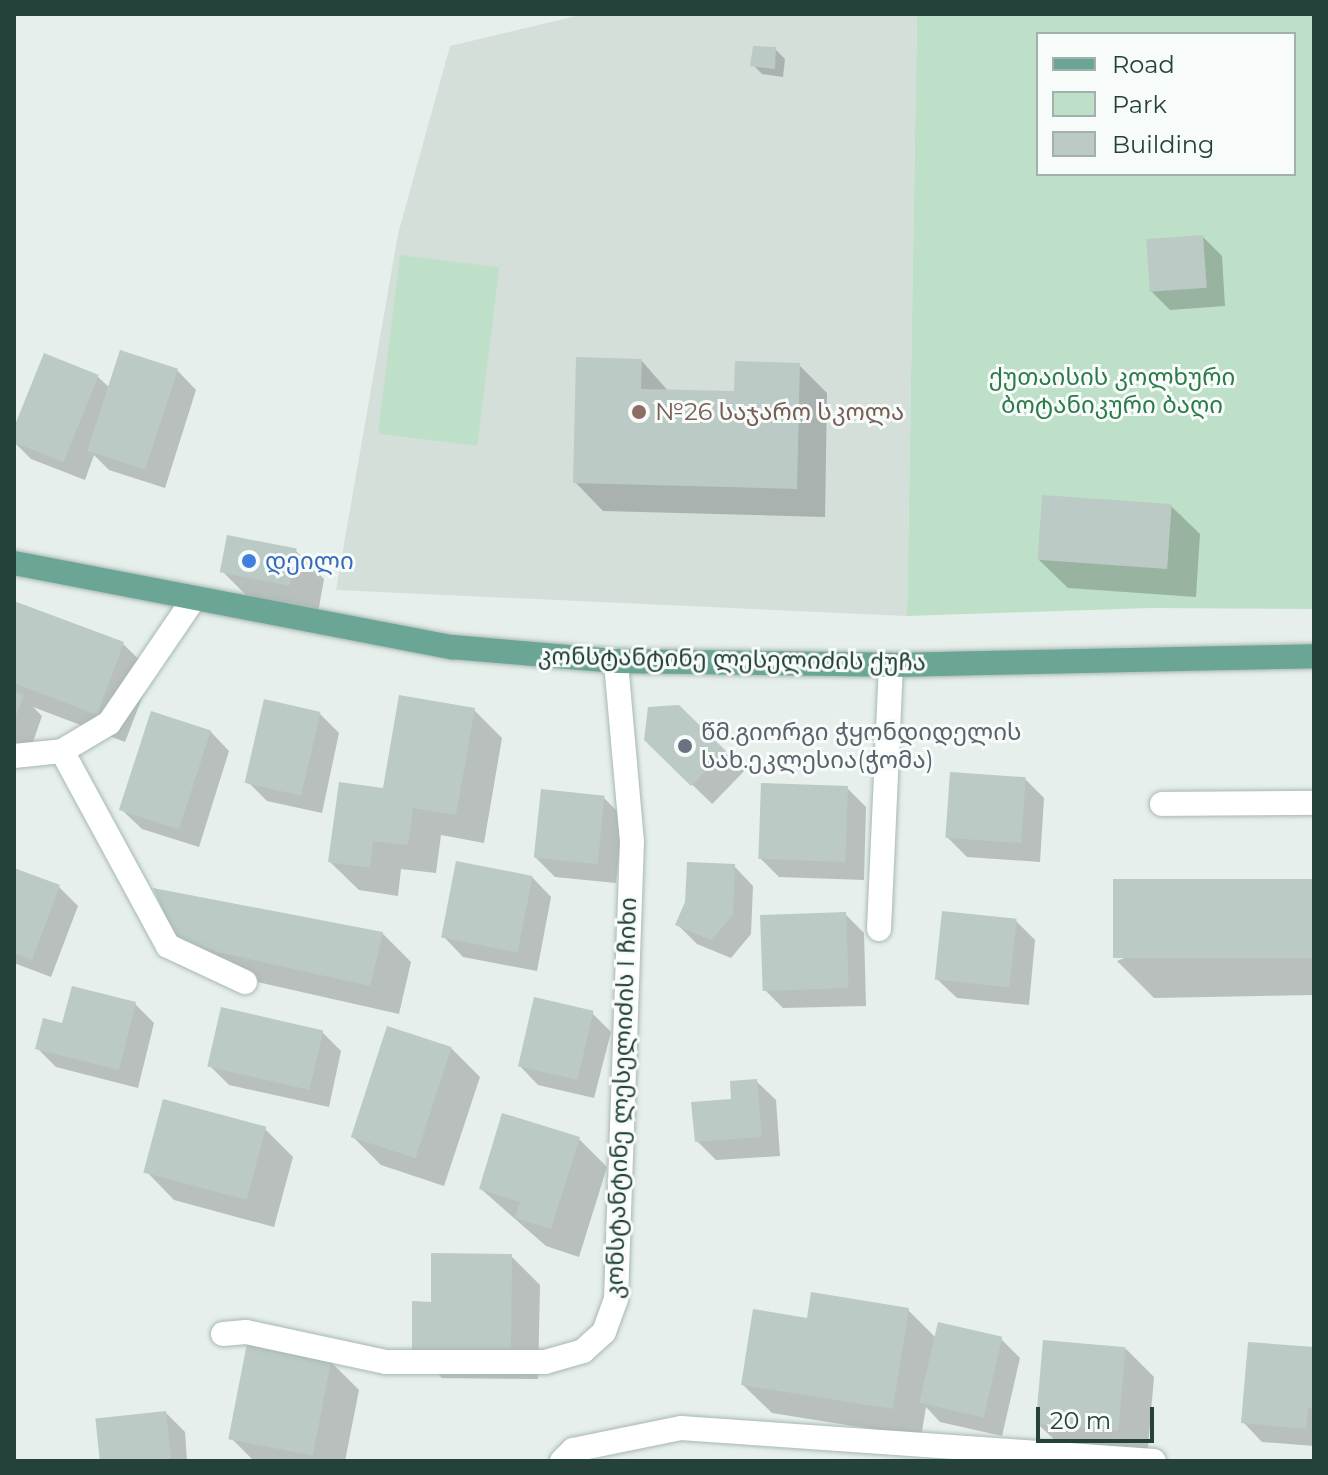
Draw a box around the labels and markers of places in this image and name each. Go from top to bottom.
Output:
place label: №26 საჯარო სკოლა [655,398,904,426]
marker: №26 საჯარო სკოლა [630,403,648,421]
place label: დეილი [265,547,354,575]
marker: დეილი [240,552,258,570]
place label: წმ.გიორგი ჭყონდიდელის სახ.ეკლესია(ჭომა) [701,718,1021,774]
marker: წმ.გიორგი ჭყონდიდელის სახ.ეკლესია(ჭომა) [676,737,694,755]

